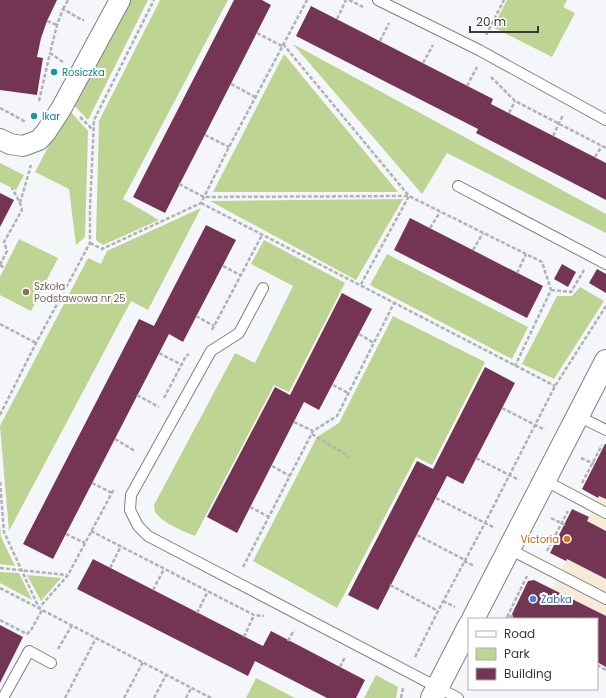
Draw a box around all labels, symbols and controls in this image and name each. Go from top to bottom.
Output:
scale bar [470,8,538,34]
text: 20 m [476,13,506,30]
place label: Rosiczka [62,65,105,80]
marker: Rosiczka [49,67,59,77]
place label: Ikar [42,109,60,124]
marker: Ikar [29,111,39,121]
place label: Szkoła Podstawowa nr 25 [34,279,126,306]
marker: Szkoła Podstawowa nr 25 [21,287,31,297]
place label: Victoria [521,532,559,547]
marker: Victoria [562,534,572,544]
place label: Żabka [541,592,572,607]
marker: Żabka [528,594,538,604]
legend [468,618,598,690]
text: Road [504,625,535,642]
text: Park [504,645,531,662]
text: Building [504,665,552,682]

